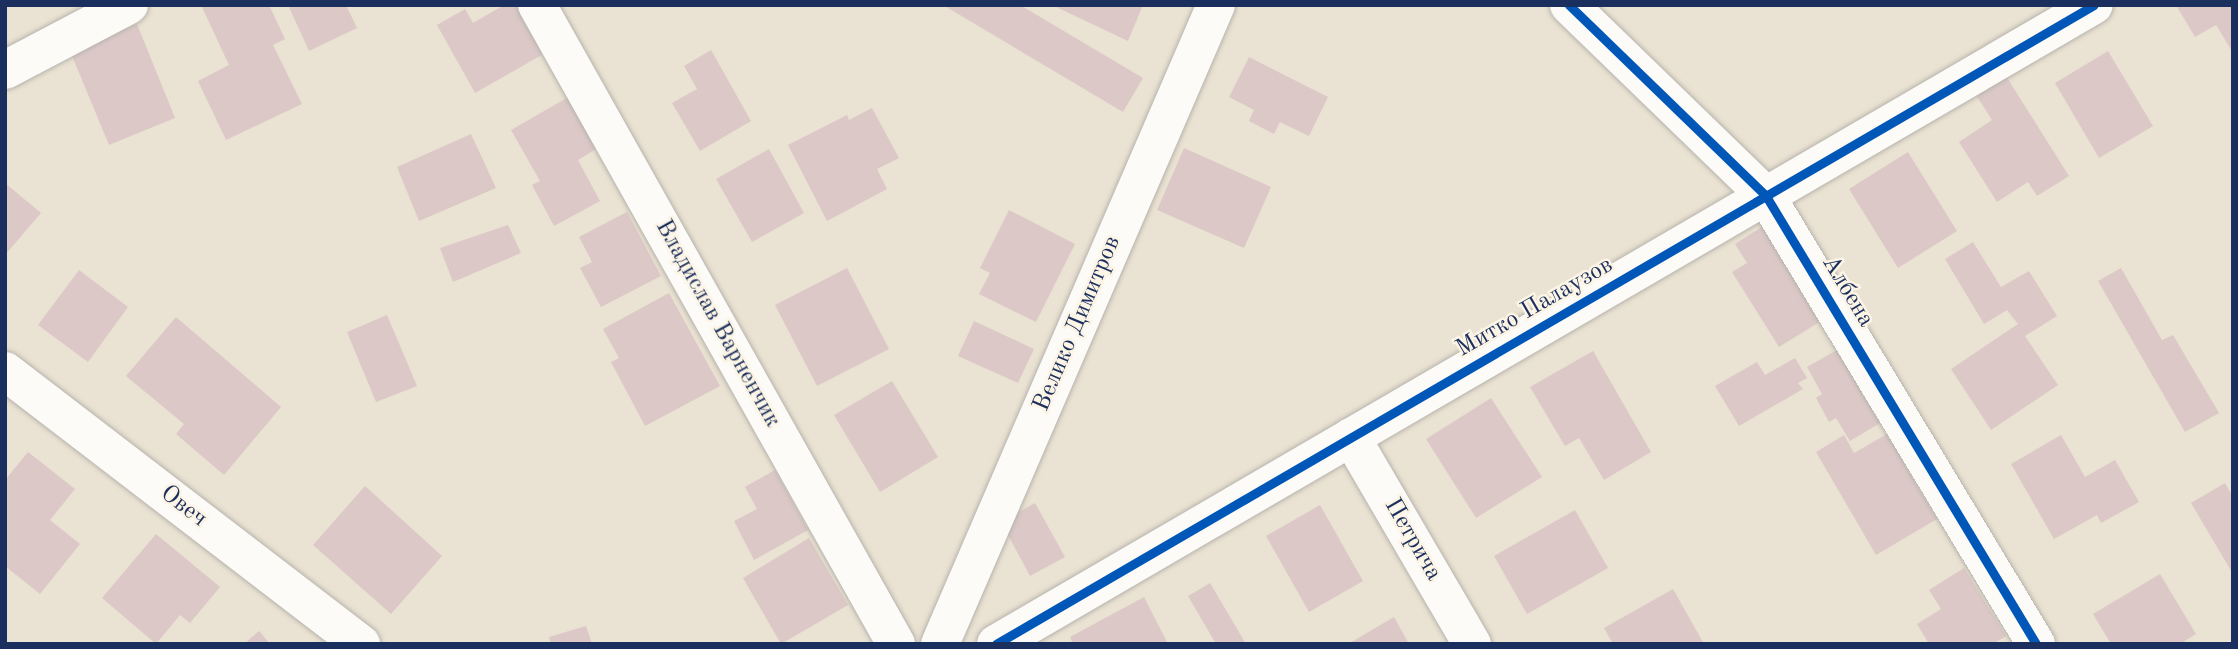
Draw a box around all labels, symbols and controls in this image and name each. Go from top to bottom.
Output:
street label: Владислав Варненчик [648,215,786,433]
street label: Велико Димитров [1028,232,1128,416]
street label: Митко Палаузов [1451,251,1619,365]
street label: Албена [1814,251,1880,333]
street label: Овеч [154,480,212,534]
street label: Петрича [1377,494,1447,586]

